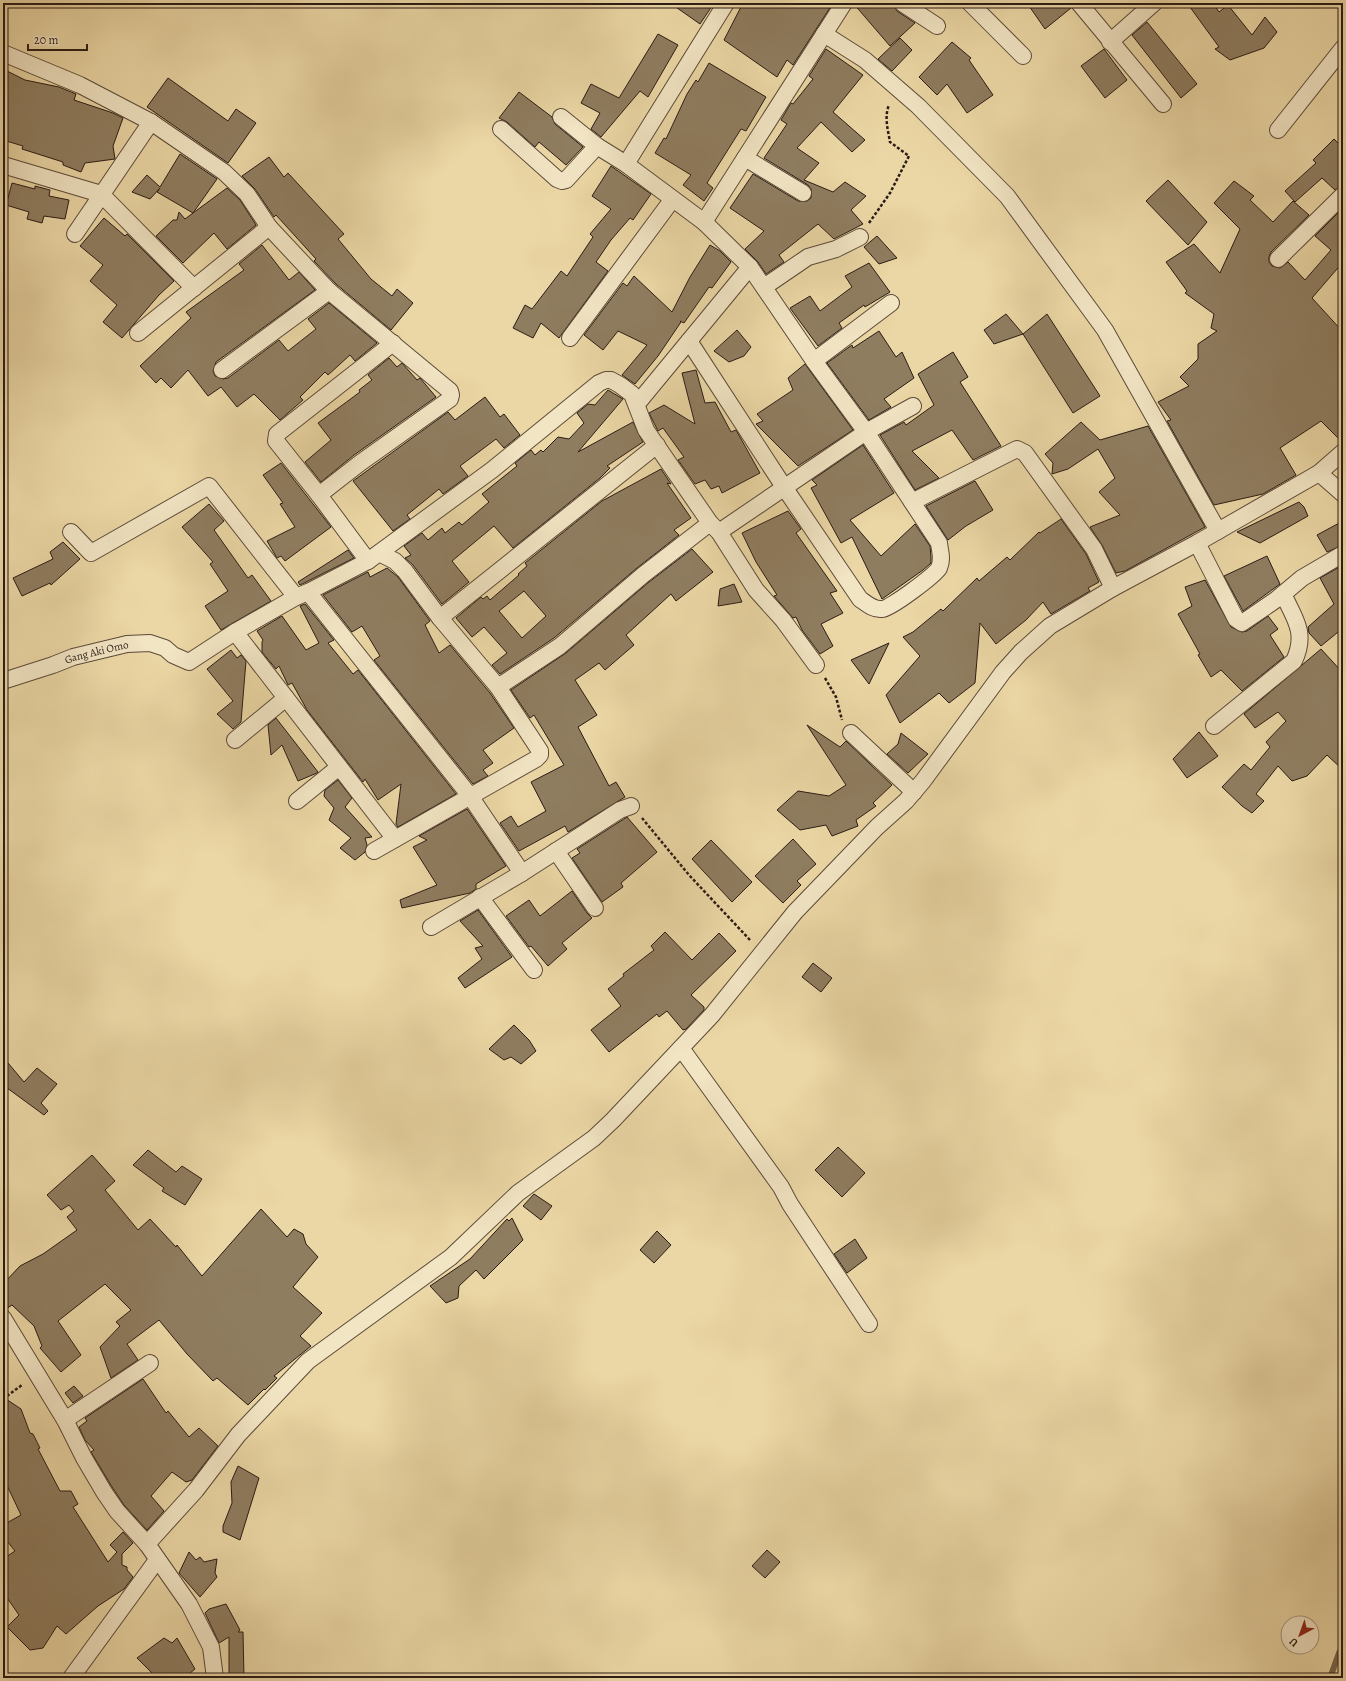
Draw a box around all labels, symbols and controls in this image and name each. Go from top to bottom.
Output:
scale bar [28,26,87,52]
text: 20 m [34,32,58,48]
street label: Gang Aki Omo [62,636,130,667]
north arrow [1280,1615,1320,1655]
text: U [1286,1634,1301,1650]

